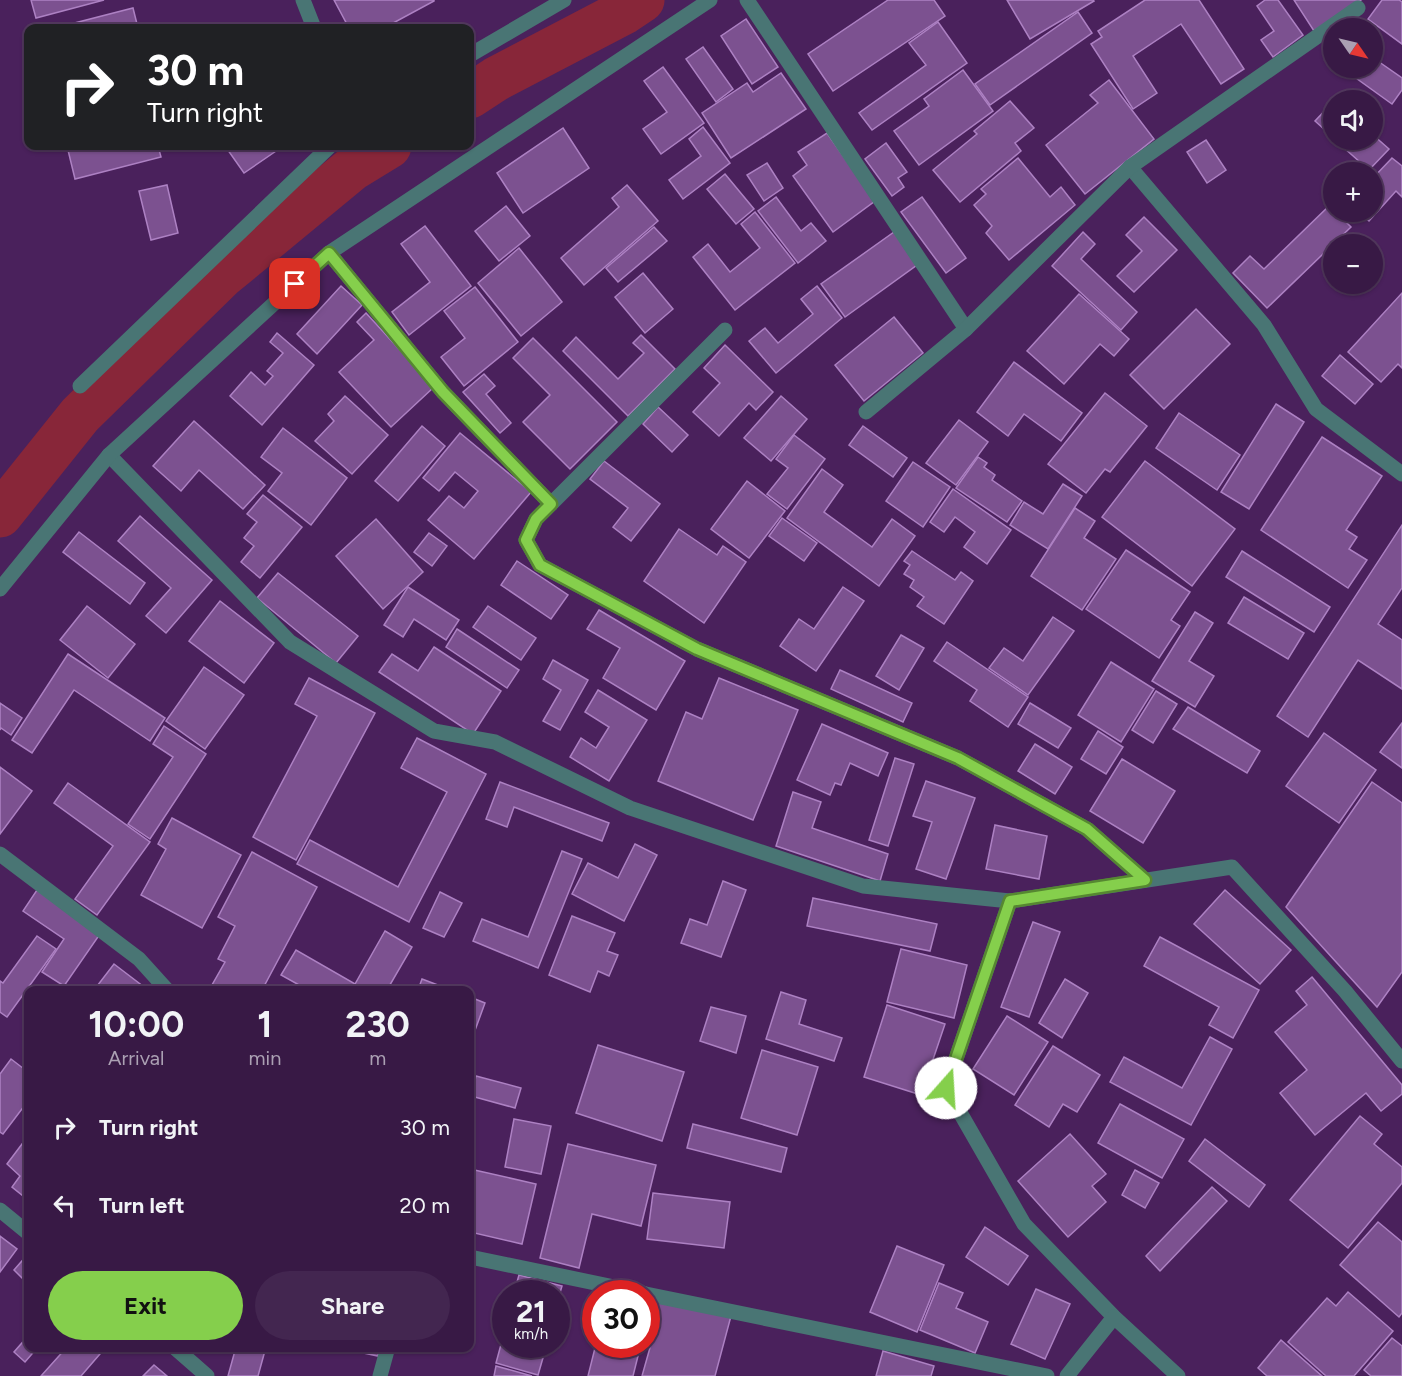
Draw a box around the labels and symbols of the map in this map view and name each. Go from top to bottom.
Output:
north arrow [1323,18,1383,78]
pin [269,258,320,309]
position arrow [914,1056,978,1120]
speed limit sign: 30 [582,1280,660,1358]

